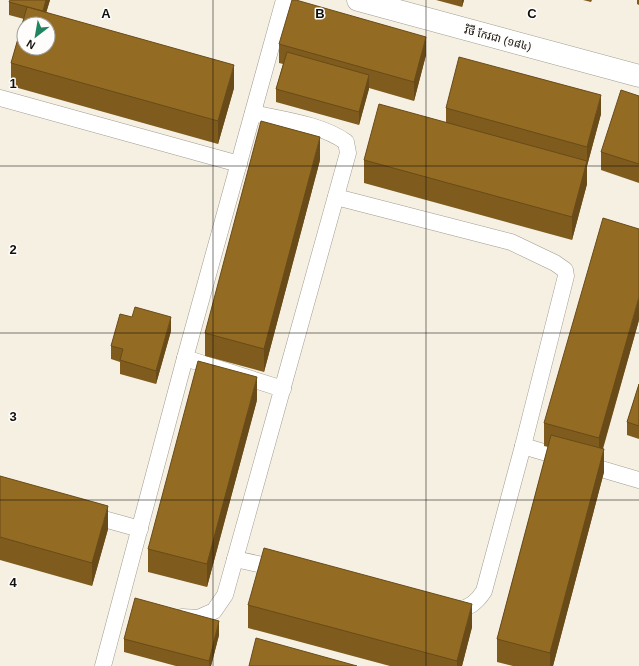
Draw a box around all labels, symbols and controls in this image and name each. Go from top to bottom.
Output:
text: A [101,6,111,21]
text: B [315,6,325,21]
text: C [527,6,537,21]
north arrow [16,16,56,56]
street label: វិថី កែវជា (១៨៤) [463,22,533,53]
text: N [24,37,37,52]
text: 1 [9,76,17,91]
text: 2 [9,242,17,257]
text: 3 [9,409,17,424]
text: 4 [9,575,17,590]

